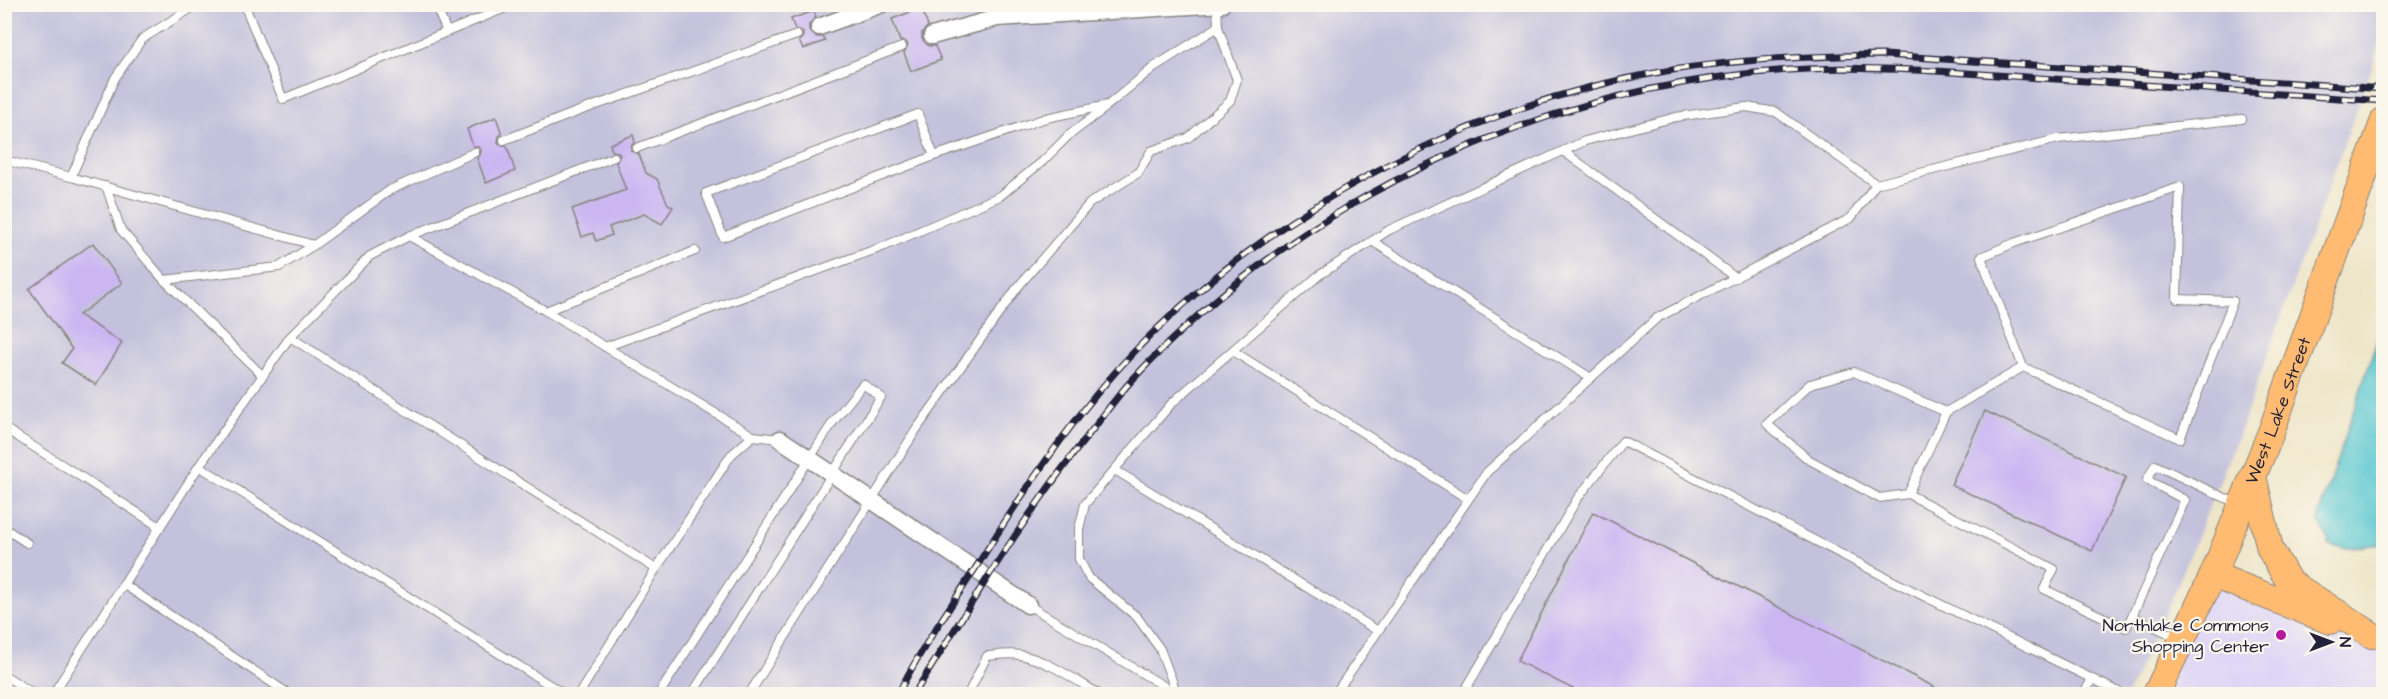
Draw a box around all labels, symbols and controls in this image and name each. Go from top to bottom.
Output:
street label: West Lake Street [2239,333,2317,488]
north arrow [2301,612,2361,672]
place label: Northlake Commons Shopping Center [2102,613,2269,660]
marker: Northlake Commons Shopping Center [2274,628,2288,642]
text: N [2334,637,2356,647]

